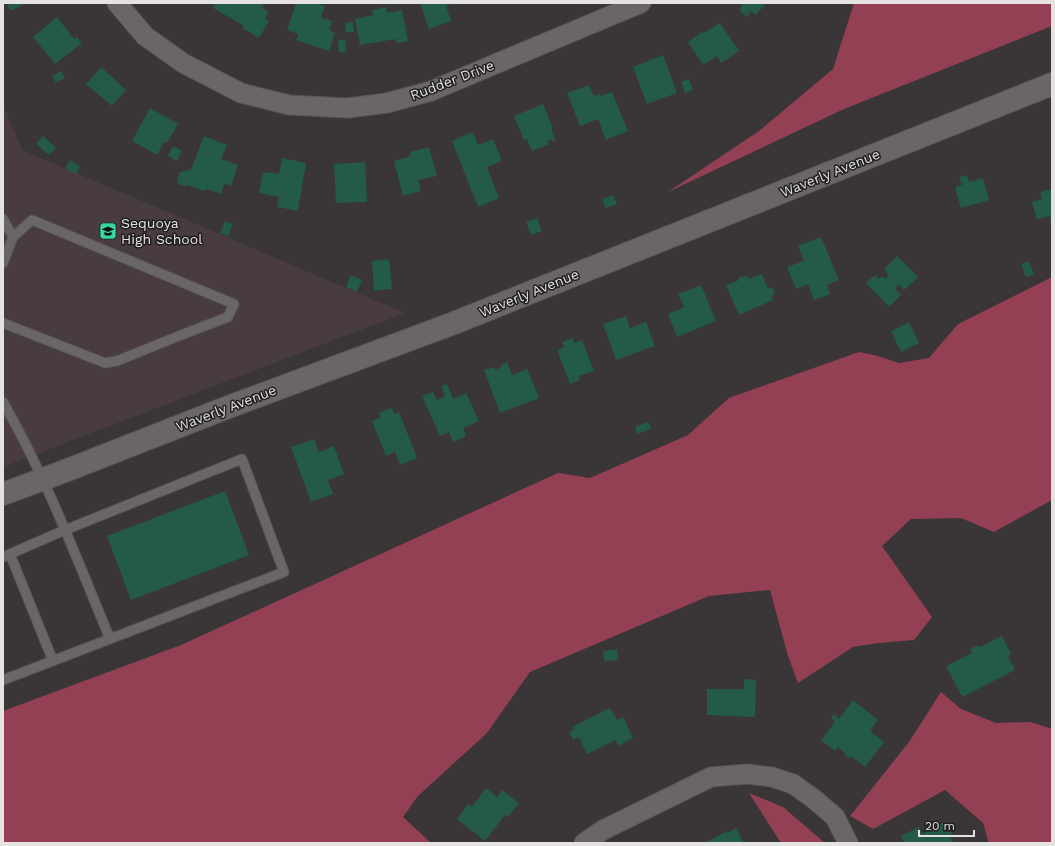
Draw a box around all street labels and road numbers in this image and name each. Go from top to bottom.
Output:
street label: Rudder Drive [408,57,496,103]
street label: Waverly Avenue [778,146,882,200]
street label: Waverly Avenue [477,266,581,320]
street label: Waverly Avenue [174,382,278,434]

